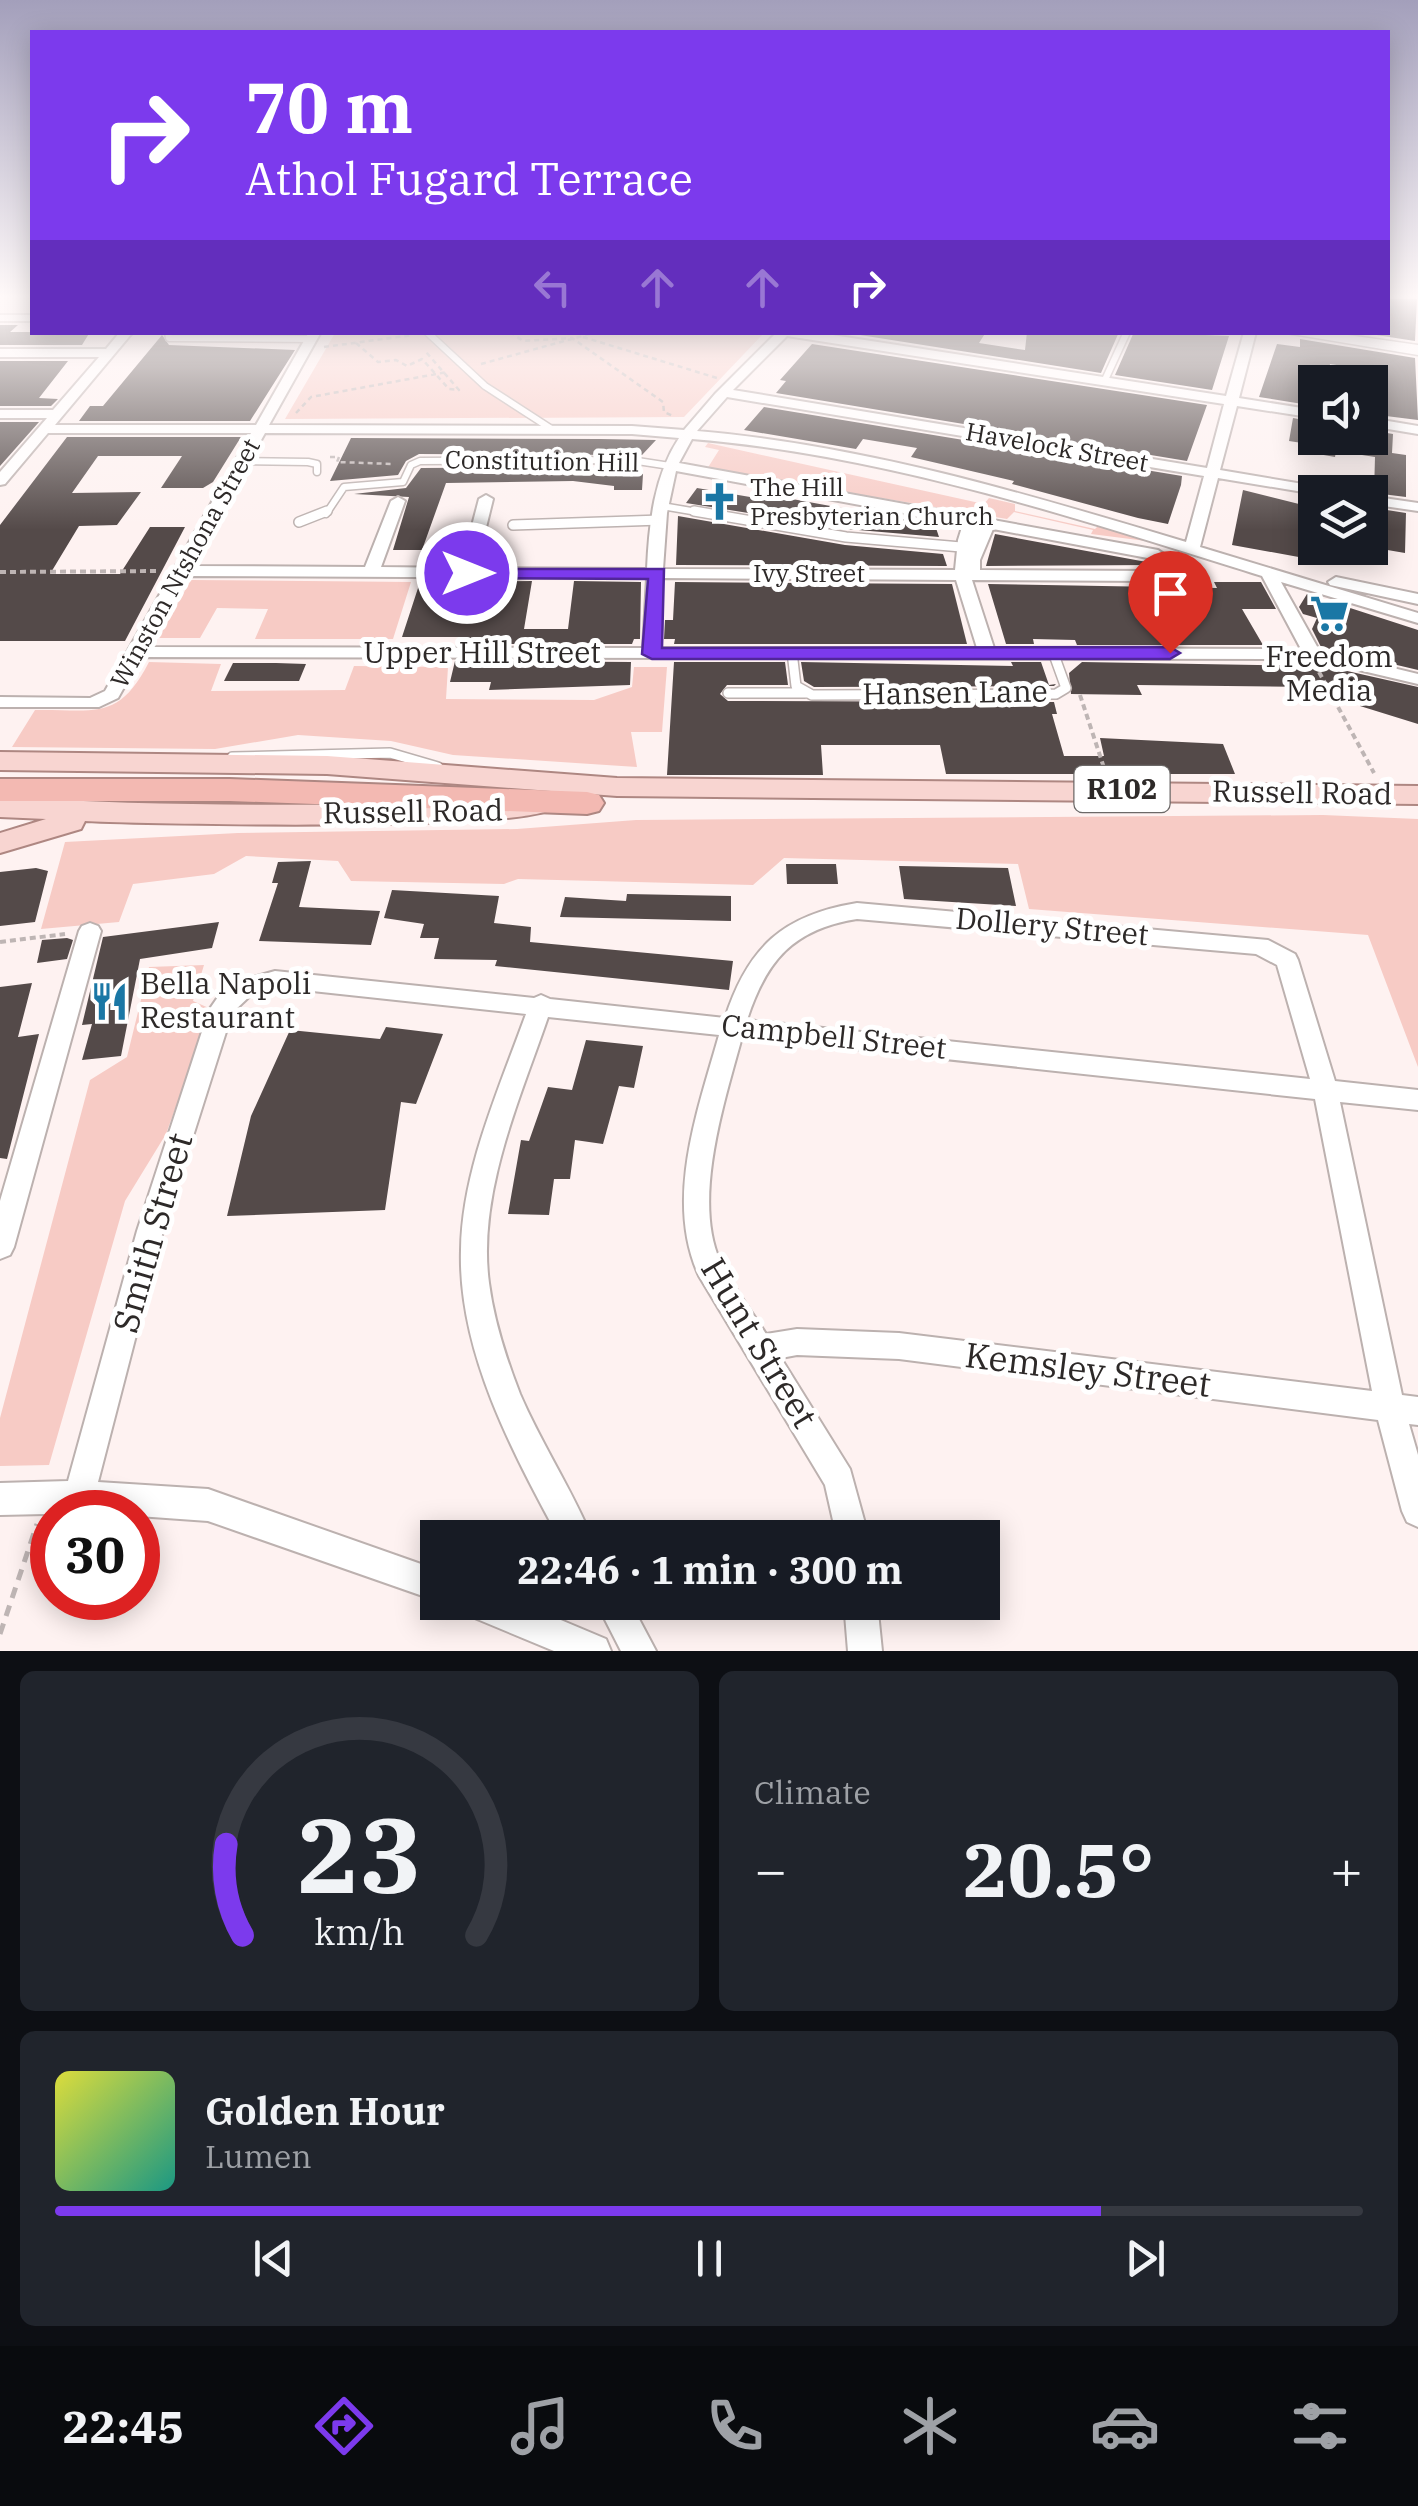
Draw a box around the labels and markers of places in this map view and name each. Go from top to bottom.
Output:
place label: The Hill Presbyterian Church [750,470,994,532]
church icon: The Hill Presbyterian Church [699,480,741,522]
pin [1128,551,1213,654]
supermarket icon: Freedom Media [1308,592,1350,634]
place label: Freedom Media [1265,636,1393,709]
place label: Bella Napoli Restaurant [140,963,311,1036]
restaurant icon: Bella Napoli Restaurant [89,980,131,1022]

